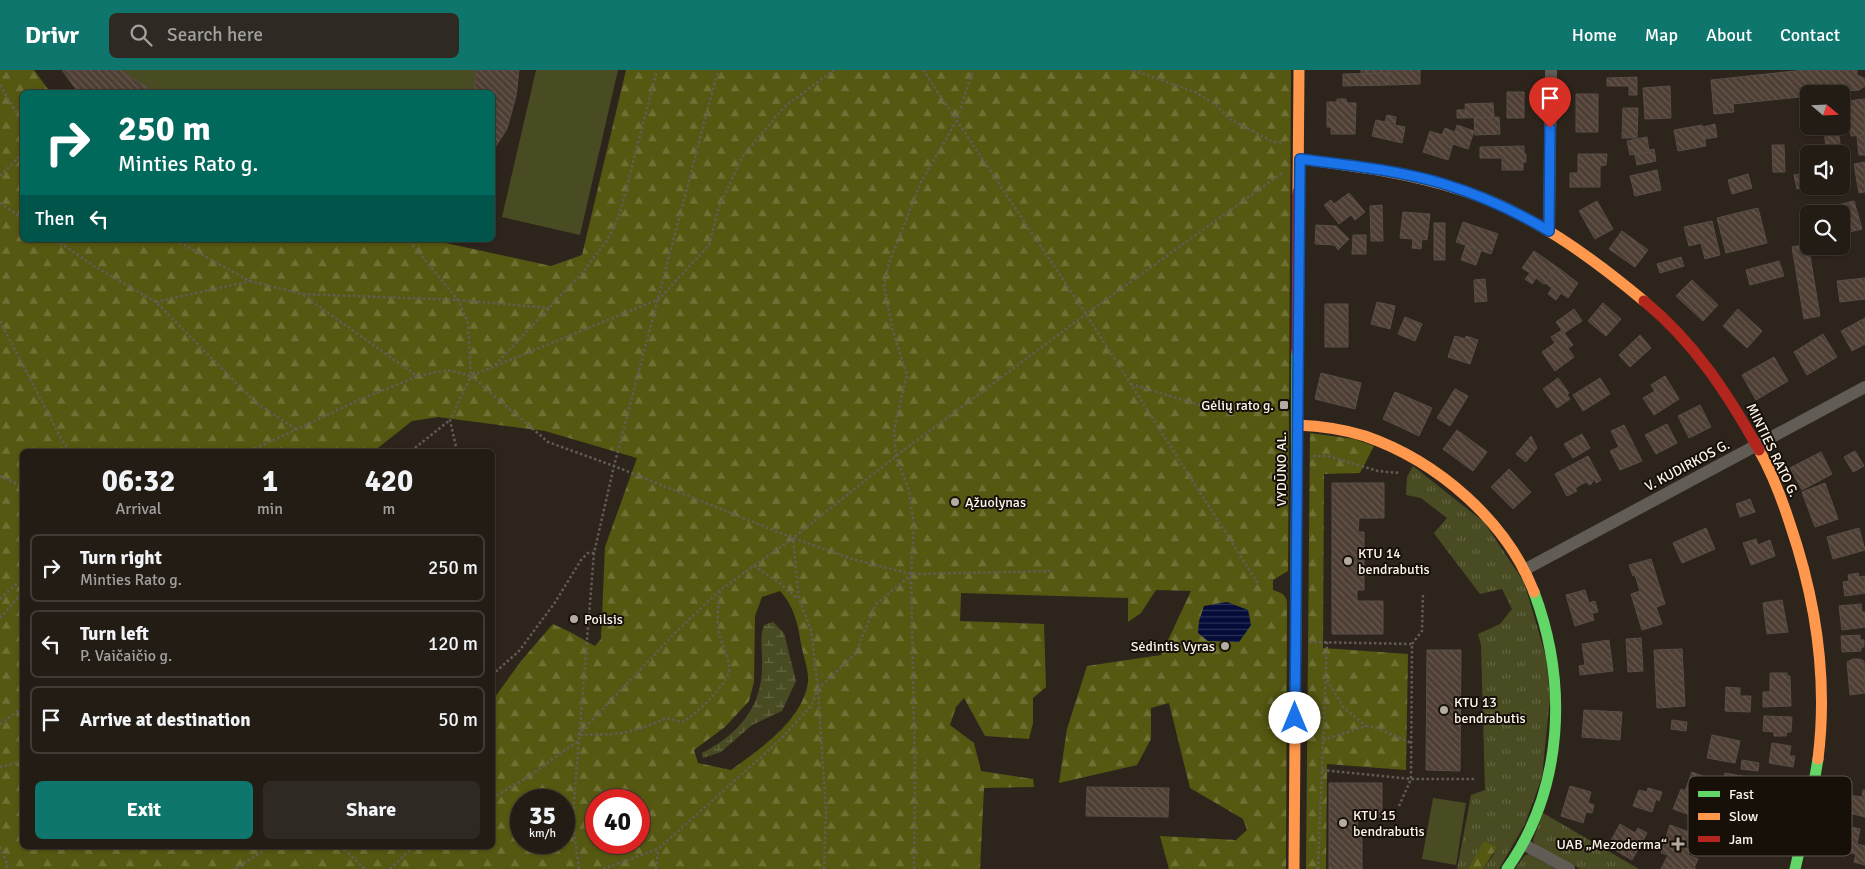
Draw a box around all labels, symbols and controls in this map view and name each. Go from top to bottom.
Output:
search box [109,13,459,58]
text: Drivr [25,20,79,50]
icon: search [127,21,155,49]
text: Search here [167,23,263,47]
text: Home [1572,24,1617,46]
text: Map [1645,24,1678,46]
text: About [1706,24,1752,46]
text: Contact [1780,24,1840,46]
pin [1529,77,1571,128]
icon: arrive [1536,84,1564,112]
north arrow [1800,85,1850,135]
map controls [1800,85,1850,255]
text: 250 m [118,107,211,150]
icon: right [35,110,100,175]
button: sound [1800,145,1850,195]
text: Minties Rato g. [118,150,258,177]
icon: left [85,205,113,233]
button: search [1800,205,1850,255]
text: Then [35,207,75,231]
place label: Gėlių rato g. [1201,397,1274,414]
marker: Gėlių rato g. [1278,399,1290,411]
street label: MINTIES RATO G. [1742,401,1803,500]
street label: VYDŪNO AL. [1273,432,1290,506]
street label: V. KUDIRKOS G. [1642,436,1733,495]
text: 06:32 [102,463,175,500]
text: 1 [262,463,278,500]
text: 420 [365,463,413,500]
place label: Ąžuolynas [965,494,1026,511]
marker: Ąžuolynas [949,496,961,508]
text: Arrival [115,499,162,519]
text: min [257,499,283,519]
text: m [383,499,395,519]
place label: KTU 14 bendrabutis [1358,545,1430,578]
text: Turn right [80,546,162,570]
icon: right [37,554,65,582]
marker: KTU 14 bendrabutis [1342,555,1354,567]
text: 250 m [428,556,478,580]
text: Minties Rato g. [80,570,182,590]
place label: Poilsis [584,611,623,628]
marker: Poilsis [568,613,580,625]
text: Turn left [80,622,149,646]
icon: left [37,630,65,658]
text: 120 m [428,632,478,656]
place label: Sėdintis Vyras [1131,638,1215,655]
marker: Sėdintis Vyras [1219,640,1231,652]
text: P. Vaičaičio g. [80,646,172,666]
position arrow [1268,691,1320,743]
place label: KTU 13 bendrabutis [1454,694,1526,727]
marker: KTU 13 bendrabutis [1438,704,1450,716]
icon: arrive [37,706,65,734]
text: Arrive at destination [80,708,251,732]
text: 50 m [438,708,478,732]
legend [1688,776,1852,856]
button: Exit [35,781,253,839]
button: Share [263,781,480,839]
text: Fast [1729,786,1754,803]
speed limit sign: 40 [585,789,650,854]
text: 35 [529,800,556,831]
place label: KTU 15 bendrabutis [1353,807,1425,840]
text: Slow [1729,808,1758,825]
marker: KTU 15 bendrabutis [1337,817,1349,829]
text: km/h [529,826,556,841]
text: Jam [1729,831,1753,848]
place label: UAB „Mezoderma“ [1556,836,1667,853]
marker: UAB „Mezoderma“ [1671,837,1685,851]

